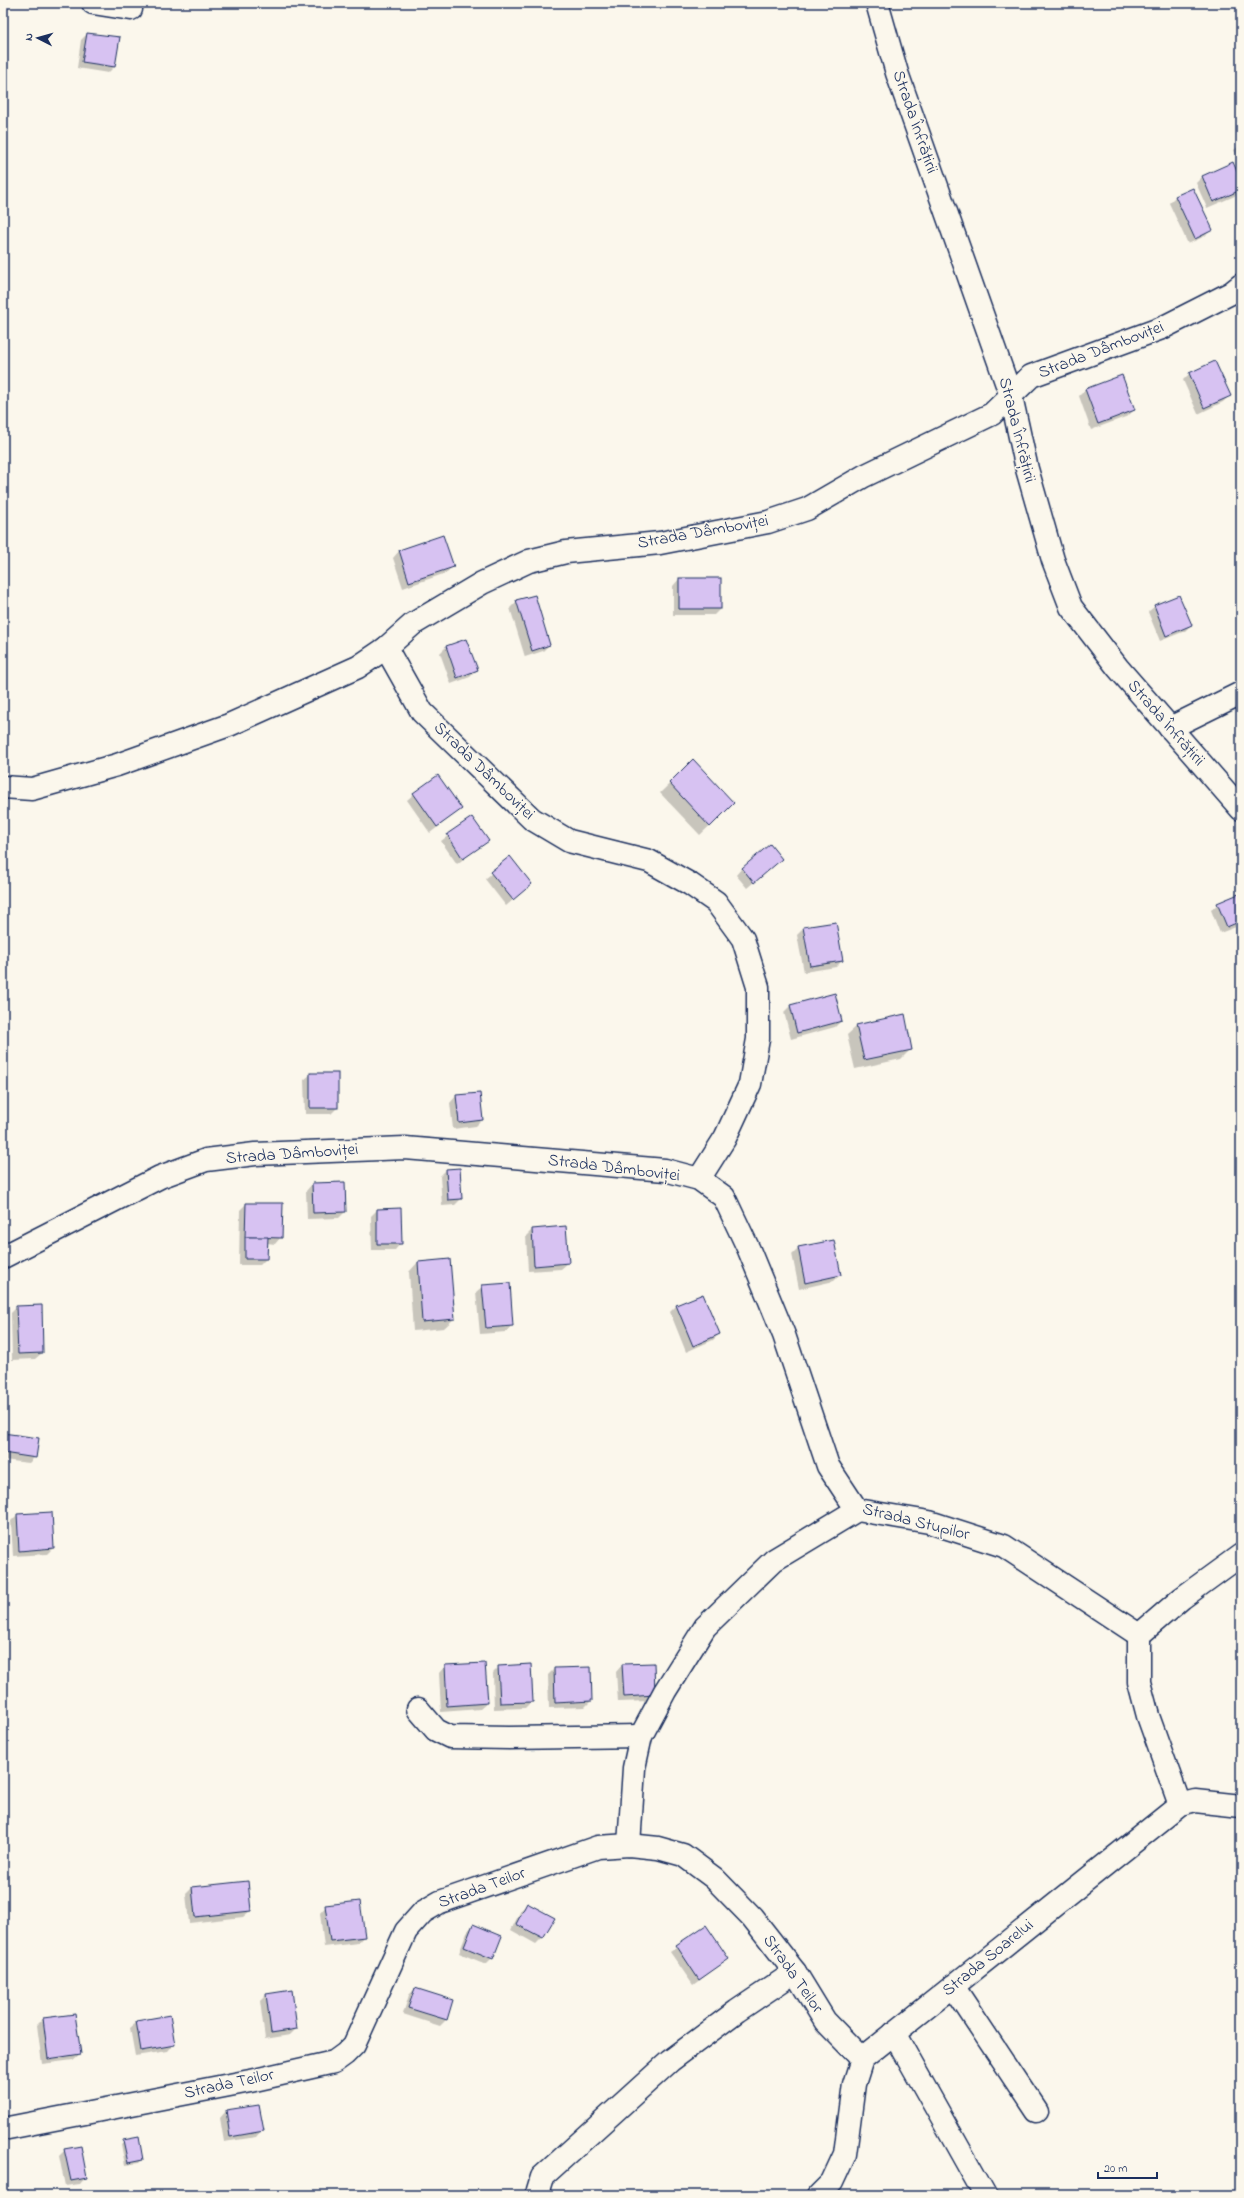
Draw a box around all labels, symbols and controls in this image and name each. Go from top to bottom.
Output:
north arrow [18,18,58,58]
text: N [21,33,37,42]
street label: Strada Înfrățirii [886,67,944,177]
street label: Strada Dâmboviței [1035,315,1167,385]
street label: Strada Înfrățirii [992,375,1042,485]
street label: Strada Dâmboviței [635,508,771,556]
street label: Strada Înfrățirii [1121,674,1211,772]
street label: Strada Dâmboviței [428,716,540,826]
street label: Strada Dâmboviței [225,1137,359,1171]
street label: Strada Dâmboviței [547,1148,681,1188]
street label: Strada Stupilor [860,1497,973,1548]
street label: Strada Teilor [435,1860,530,1915]
street label: Strada Soarelui [937,1913,1039,2003]
street label: Strada Teilor [757,1929,830,2019]
street label: Strada Teilor [182,2062,277,2106]
scale bar [1098,2154,1157,2180]
text: 20 m [1104,2160,1127,2178]

